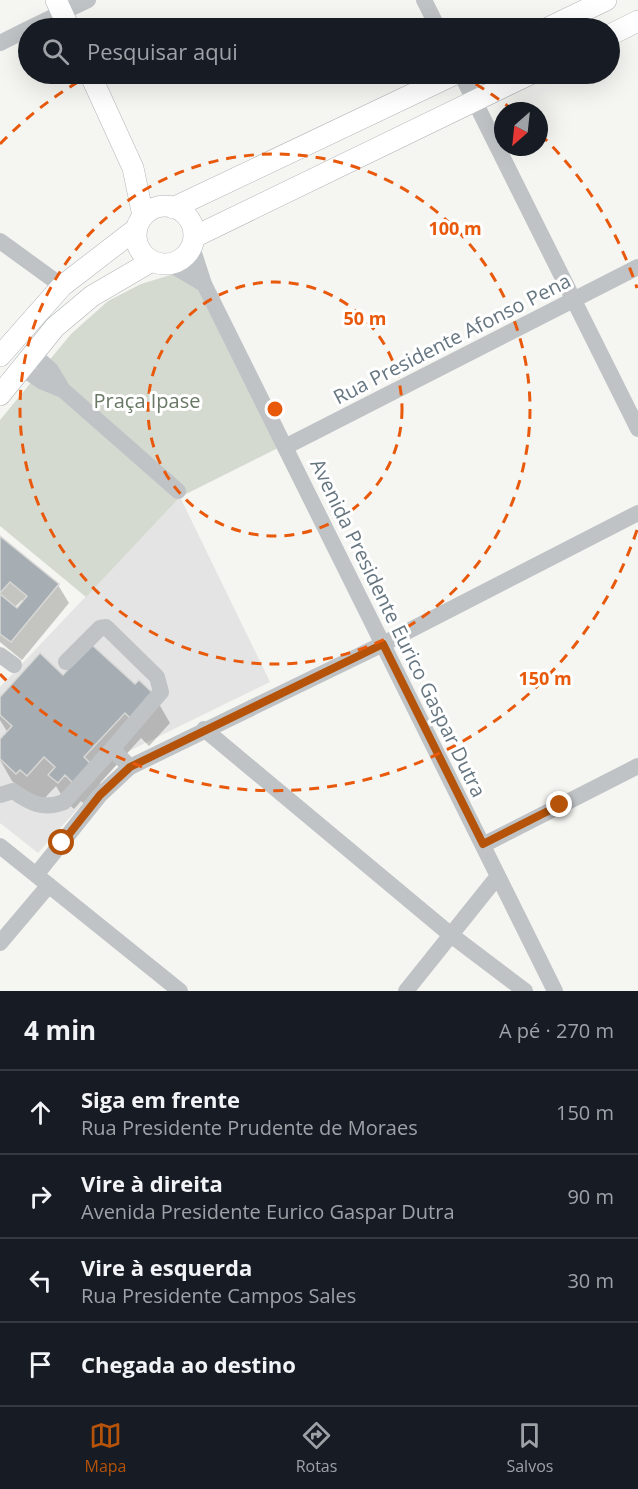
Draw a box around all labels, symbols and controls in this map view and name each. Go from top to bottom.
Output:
search box [18,18,620,84]
icon: search [39,35,72,68]
text: Pesquisar aqui [87,36,238,66]
north arrow [494,102,548,156]
text: 100 m [428,216,482,240]
street label: Rua Presidente Afonso Pena [328,267,575,410]
text: 50 m [344,306,386,330]
park label: Praça Ipase [94,387,200,414]
centre of rings [265,399,285,419]
street label: Avenida Presidente Eurico Gaspar Dutra [304,454,492,802]
text: 150 m [518,666,572,690]
route end [546,791,572,817]
route start [48,829,74,855]
text: 4 min [24,1012,96,1048]
text: A pé · 270 m [499,1017,614,1044]
text: Siga em frente [81,1084,240,1114]
icon: ahead [24,1096,57,1129]
text: 150 m [556,1099,614,1126]
text: Rua Presidente Prudente de Moraes [81,1114,418,1141]
text: Vire à direita [81,1168,223,1198]
icon: right [24,1180,57,1213]
text: 90 m [567,1183,614,1210]
text: Avenida Presidente Eurico Gaspar Dutra [81,1198,455,1225]
text: Vire à esquerda [81,1252,252,1282]
icon: left [24,1264,57,1297]
text: 30 m [567,1267,614,1294]
text: Rua Presidente Campos Sales [81,1282,356,1309]
icon: arrive [24,1348,57,1381]
text: Chegada ao destino [81,1349,296,1379]
tab: Mapa [85,1419,127,1477]
tab: Rotas [296,1419,337,1477]
tab: Salvos [506,1419,553,1477]

